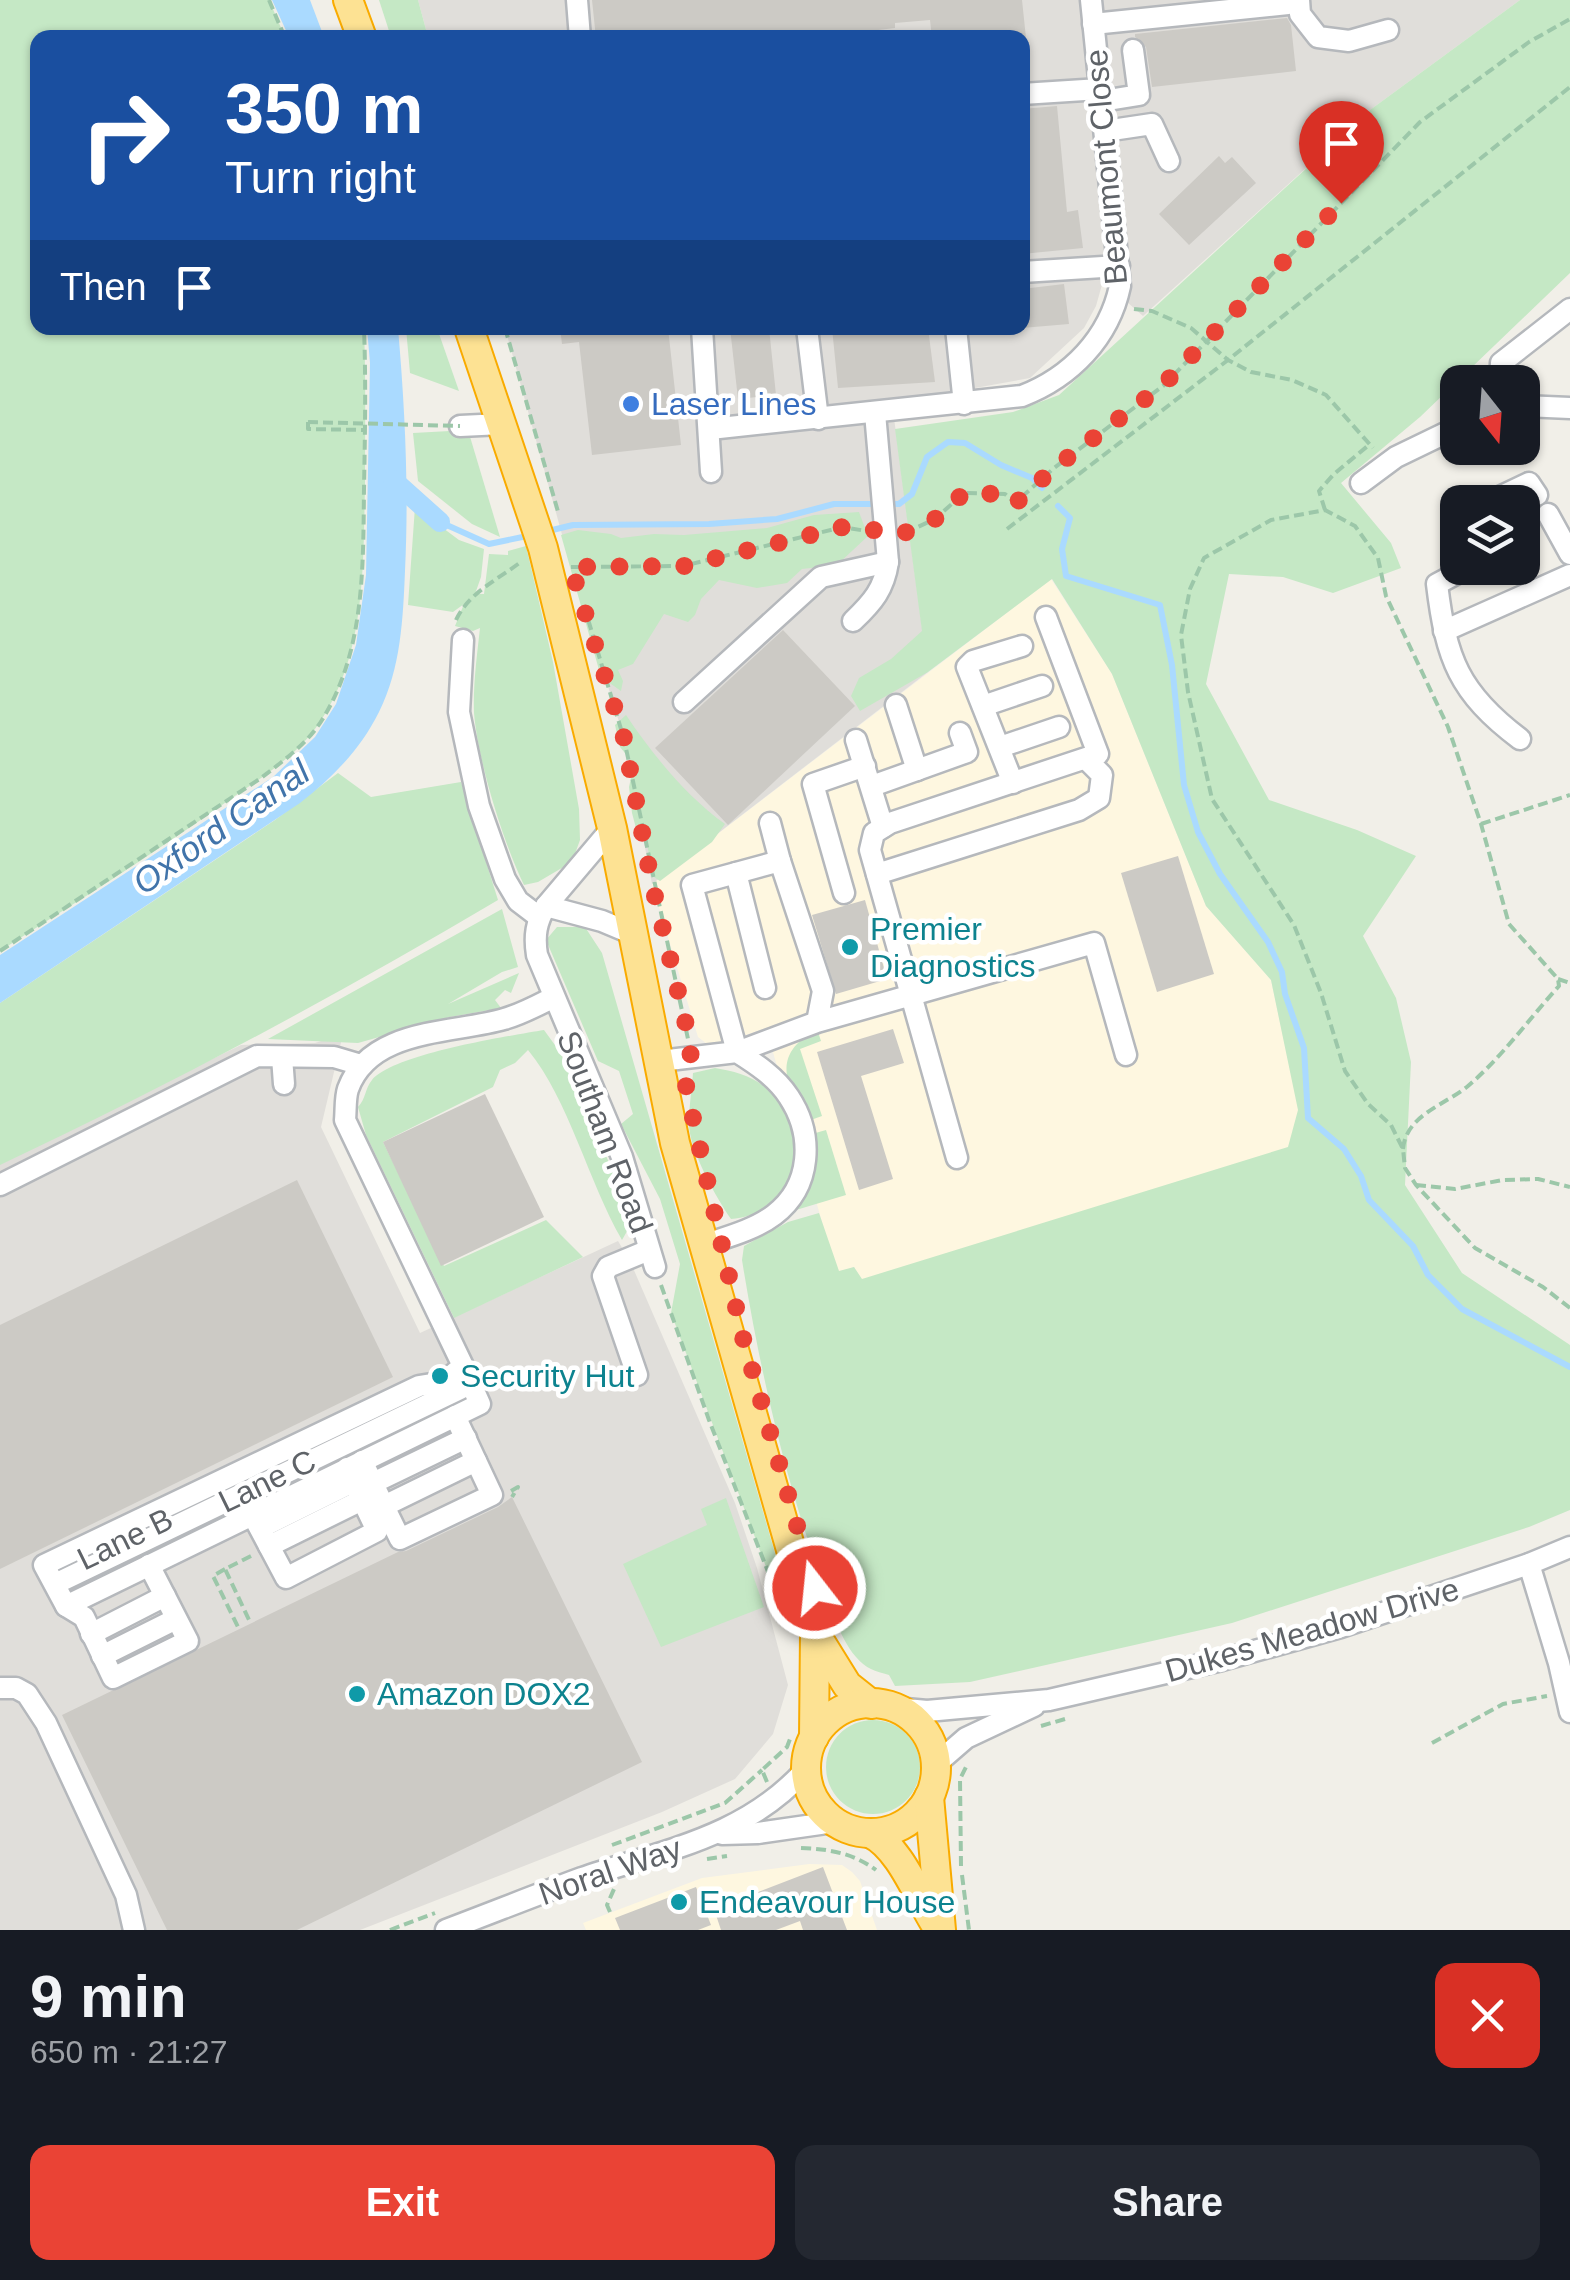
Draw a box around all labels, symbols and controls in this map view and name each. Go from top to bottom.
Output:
street label: Beaumont Close [1078,48,1134,286]
icon: right [60,70,190,200]
text: 350 m [225,70,423,148]
pin [1299,101,1384,204]
icon: arrive [1314,116,1369,171]
text: Turn right [225,152,416,203]
icon: arrive [167,260,222,315]
text: Then [60,266,147,308]
north arrow [1440,365,1540,465]
map controls [1440,365,1540,585]
place label: Laser Lines [651,386,816,422]
marker: Laser Lines [620,393,642,415]
button: layers [1440,485,1540,585]
water label: Oxford Canal [125,751,317,902]
place label: Premier Diagnostics [870,911,1035,984]
marker: Premier Diagnostics [839,936,861,958]
street label: Southam Road [550,1026,660,1238]
place label: Security Hut [460,1358,634,1394]
marker: Security Hut [429,1365,451,1387]
street label: Lane C [213,1442,321,1520]
street label: Lane B [72,1501,178,1577]
position arrow [763,1536,867,1640]
street label: Dukes Meadow Drive [1161,1571,1463,1689]
place label: Amazon DOX2 [377,1676,590,1712]
marker: Amazon DOX2 [346,1683,368,1705]
street label: Noral Way [534,1830,686,1912]
place label: Endeavour House [699,1884,955,1920]
marker: Endeavour House [668,1891,690,1913]
text: 9 min [30,1963,187,2030]
button: close [1435,1963,1540,2068]
text: 650 m · 21:27 [30,2034,227,2070]
button: Exit [30,2145,775,2260]
button: Share [795,2145,1540,2260]

